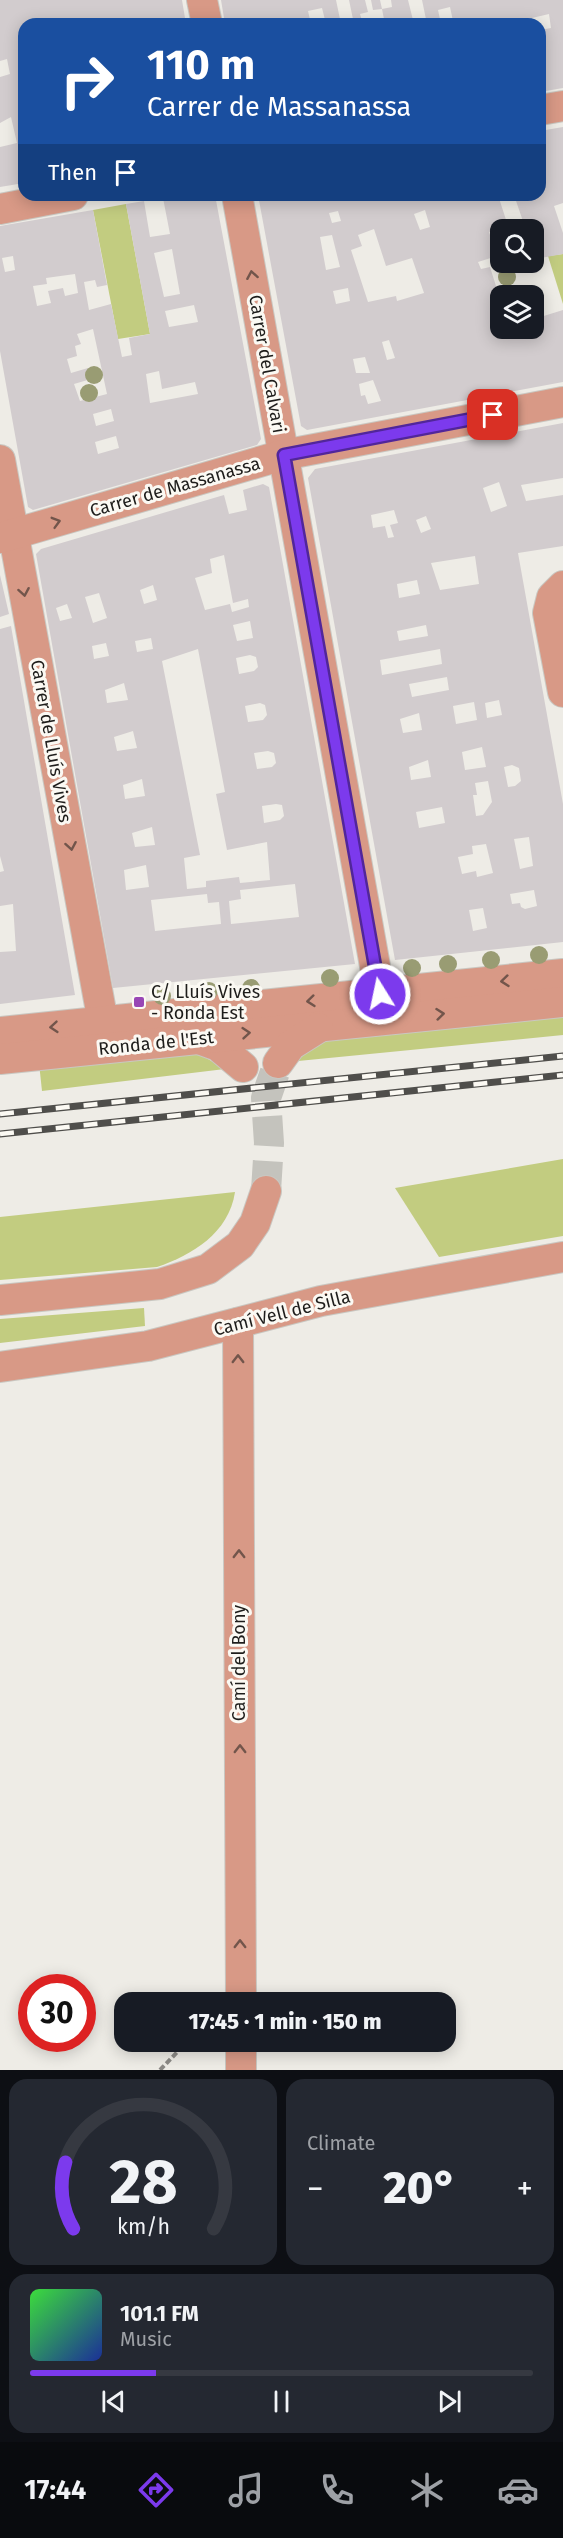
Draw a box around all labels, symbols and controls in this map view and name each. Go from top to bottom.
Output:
text: 110 m [147,40,255,90]
icon: right [48,42,126,120]
text: Carrer de Massanassa [147,91,411,123]
icon: arrive [109,156,142,189]
text: Then [48,159,97,186]
map controls [490,219,544,339]
button: search [490,219,544,273]
one-way arrow [246,270,258,279]
button: layers [490,285,544,339]
street label: Carrer del Calvari [244,293,290,435]
pin [467,389,518,440]
icon: arrive [476,398,509,431]
street label: Carrer de Massanassa [87,452,263,522]
one-way arrow [50,517,61,529]
one-way arrow [17,586,30,596]
street label: Carrer de Lluís Vives [26,658,76,824]
one-way arrow [64,840,77,850]
position arrow [348,962,412,1026]
one-way arrow [500,974,509,987]
place label: C/ Lluís Vives - Ronda Est [151,981,260,1024]
one-way arrow [306,994,315,1007]
marker: C/ Lluís Vives - Ronda Est [132,995,146,1009]
one-way arrow [436,1008,445,1021]
one-way arrow [50,1020,59,1033]
street label: Ronda de l'Est [97,1026,215,1060]
one-way arrow [242,1027,251,1040]
street label: Camí Vell de Silla [211,1285,353,1341]
one-way arrow [232,1355,244,1364]
one-way arrow [233,1550,245,1559]
street label: Camí del Bony [228,1605,250,1721]
one-way arrow [234,1745,246,1754]
one-way arrow [234,1940,246,1949]
speed limit sign: 30 [18,1974,96,2052]
text: 17:45 · 1 min · 150 m [189,2008,381,2035]
text: Climate [307,2131,375,2155]
text: 28 [109,2145,177,2220]
text: 20° [383,2161,457,2215]
text: − [307,2169,324,2209]
text: + [517,2169,533,2209]
text: km/h [116,2214,170,2240]
text: 101.1 FM [120,2300,199,2327]
text: Music [120,2327,172,2351]
icon: previous [97,2385,130,2418]
icon: pause [265,2385,298,2418]
icon: next [433,2385,466,2418]
icon: directions [135,2469,177,2511]
icon: music [225,2469,267,2511]
icon: phone [316,2469,358,2511]
icon: climate [406,2469,448,2511]
icon: car [497,2469,539,2511]
text: 17:44 [24,2474,86,2506]

